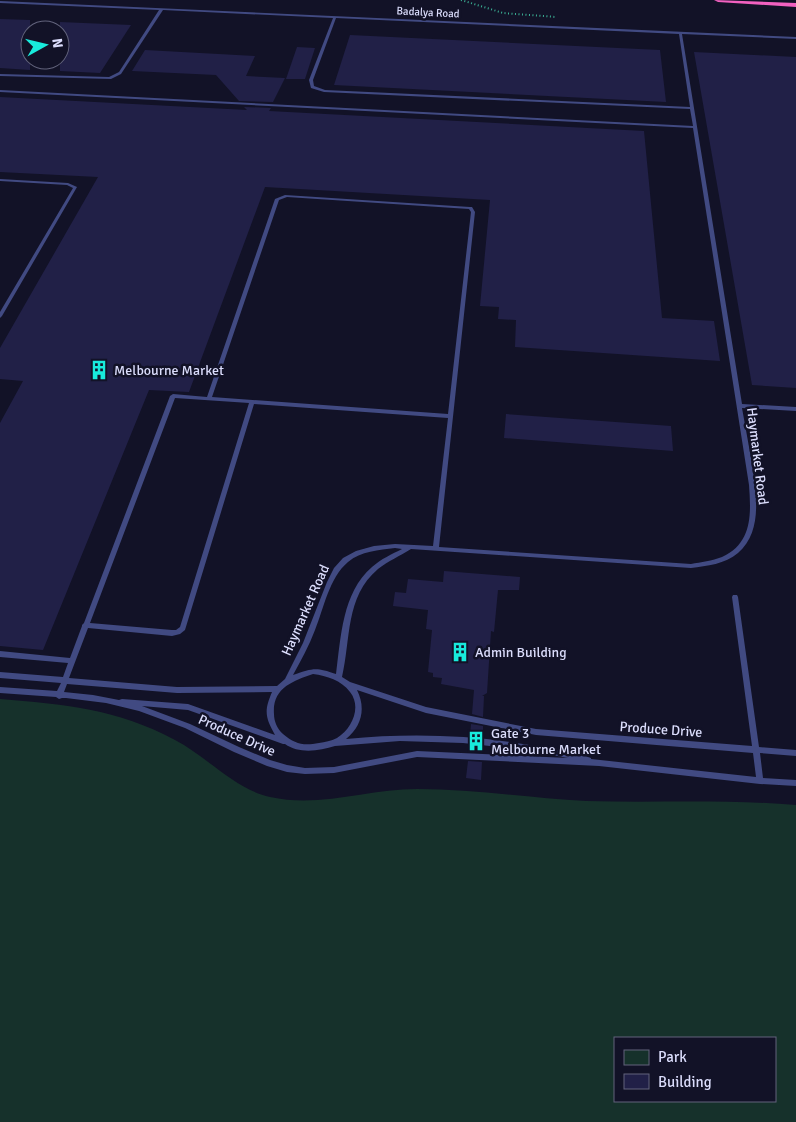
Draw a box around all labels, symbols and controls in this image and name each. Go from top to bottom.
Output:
street label: Badalya Road [396,4,460,21]
north arrow [20,20,70,70]
text: N [48,37,66,49]
building icon: Melbourne Market [88,359,110,381]
place label: Melbourne Market [114,362,224,379]
street label: Haymarket Road [743,406,772,506]
street label: Haymarket Road [278,562,333,658]
building icon: Admin Building [449,641,471,663]
place label: Admin Building [475,644,567,661]
street label: Produce Drive [195,711,278,760]
street label: Produce Drive [619,718,703,741]
place label: Gate 3 Melbourne Market [491,725,601,758]
building icon: Gate 3 Melbourne Market [465,730,487,752]
legend [614,1037,776,1102]
text: Park [658,1048,687,1066]
text: Building [658,1073,712,1091]

